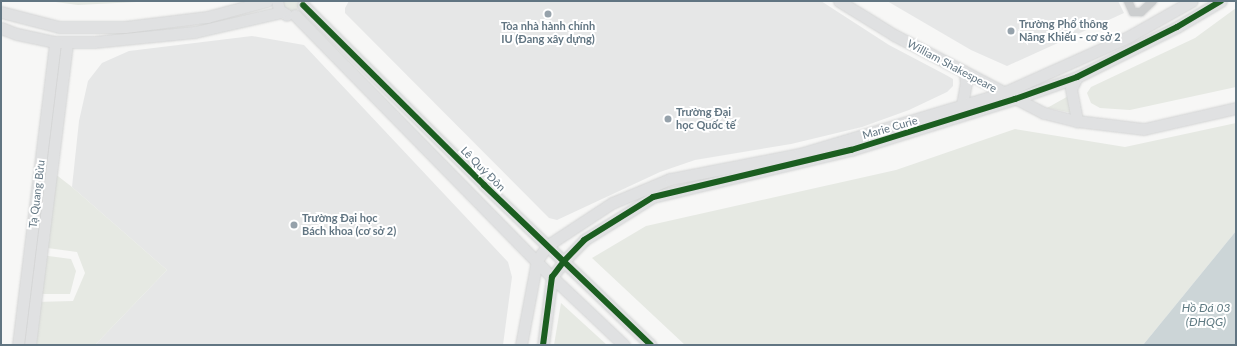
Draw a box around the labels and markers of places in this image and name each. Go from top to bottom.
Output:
marker: Tòa nhà hành chính IU (Đang xây dựng) [543,9,553,19]
place label: Trường Phổ thông Năng Khiếu - cơ sở 2 [1019,18,1121,44]
place label: Tòa nhà hành chính IU (Đang xây dựng) [501,20,595,46]
marker: Trường Phổ thông Năng Khiếu - cơ sở 2 [1006,26,1016,36]
place label: Trường Đại học Quốc tế [676,106,736,132]
marker: Trường Đại học Quốc tế [663,114,673,124]
place label: Trường Đại học Bách khoa (cơ sở 2) [302,212,397,238]
marker: Trường Đại học Bách khoa (cơ sở 2) [289,220,299,230]

